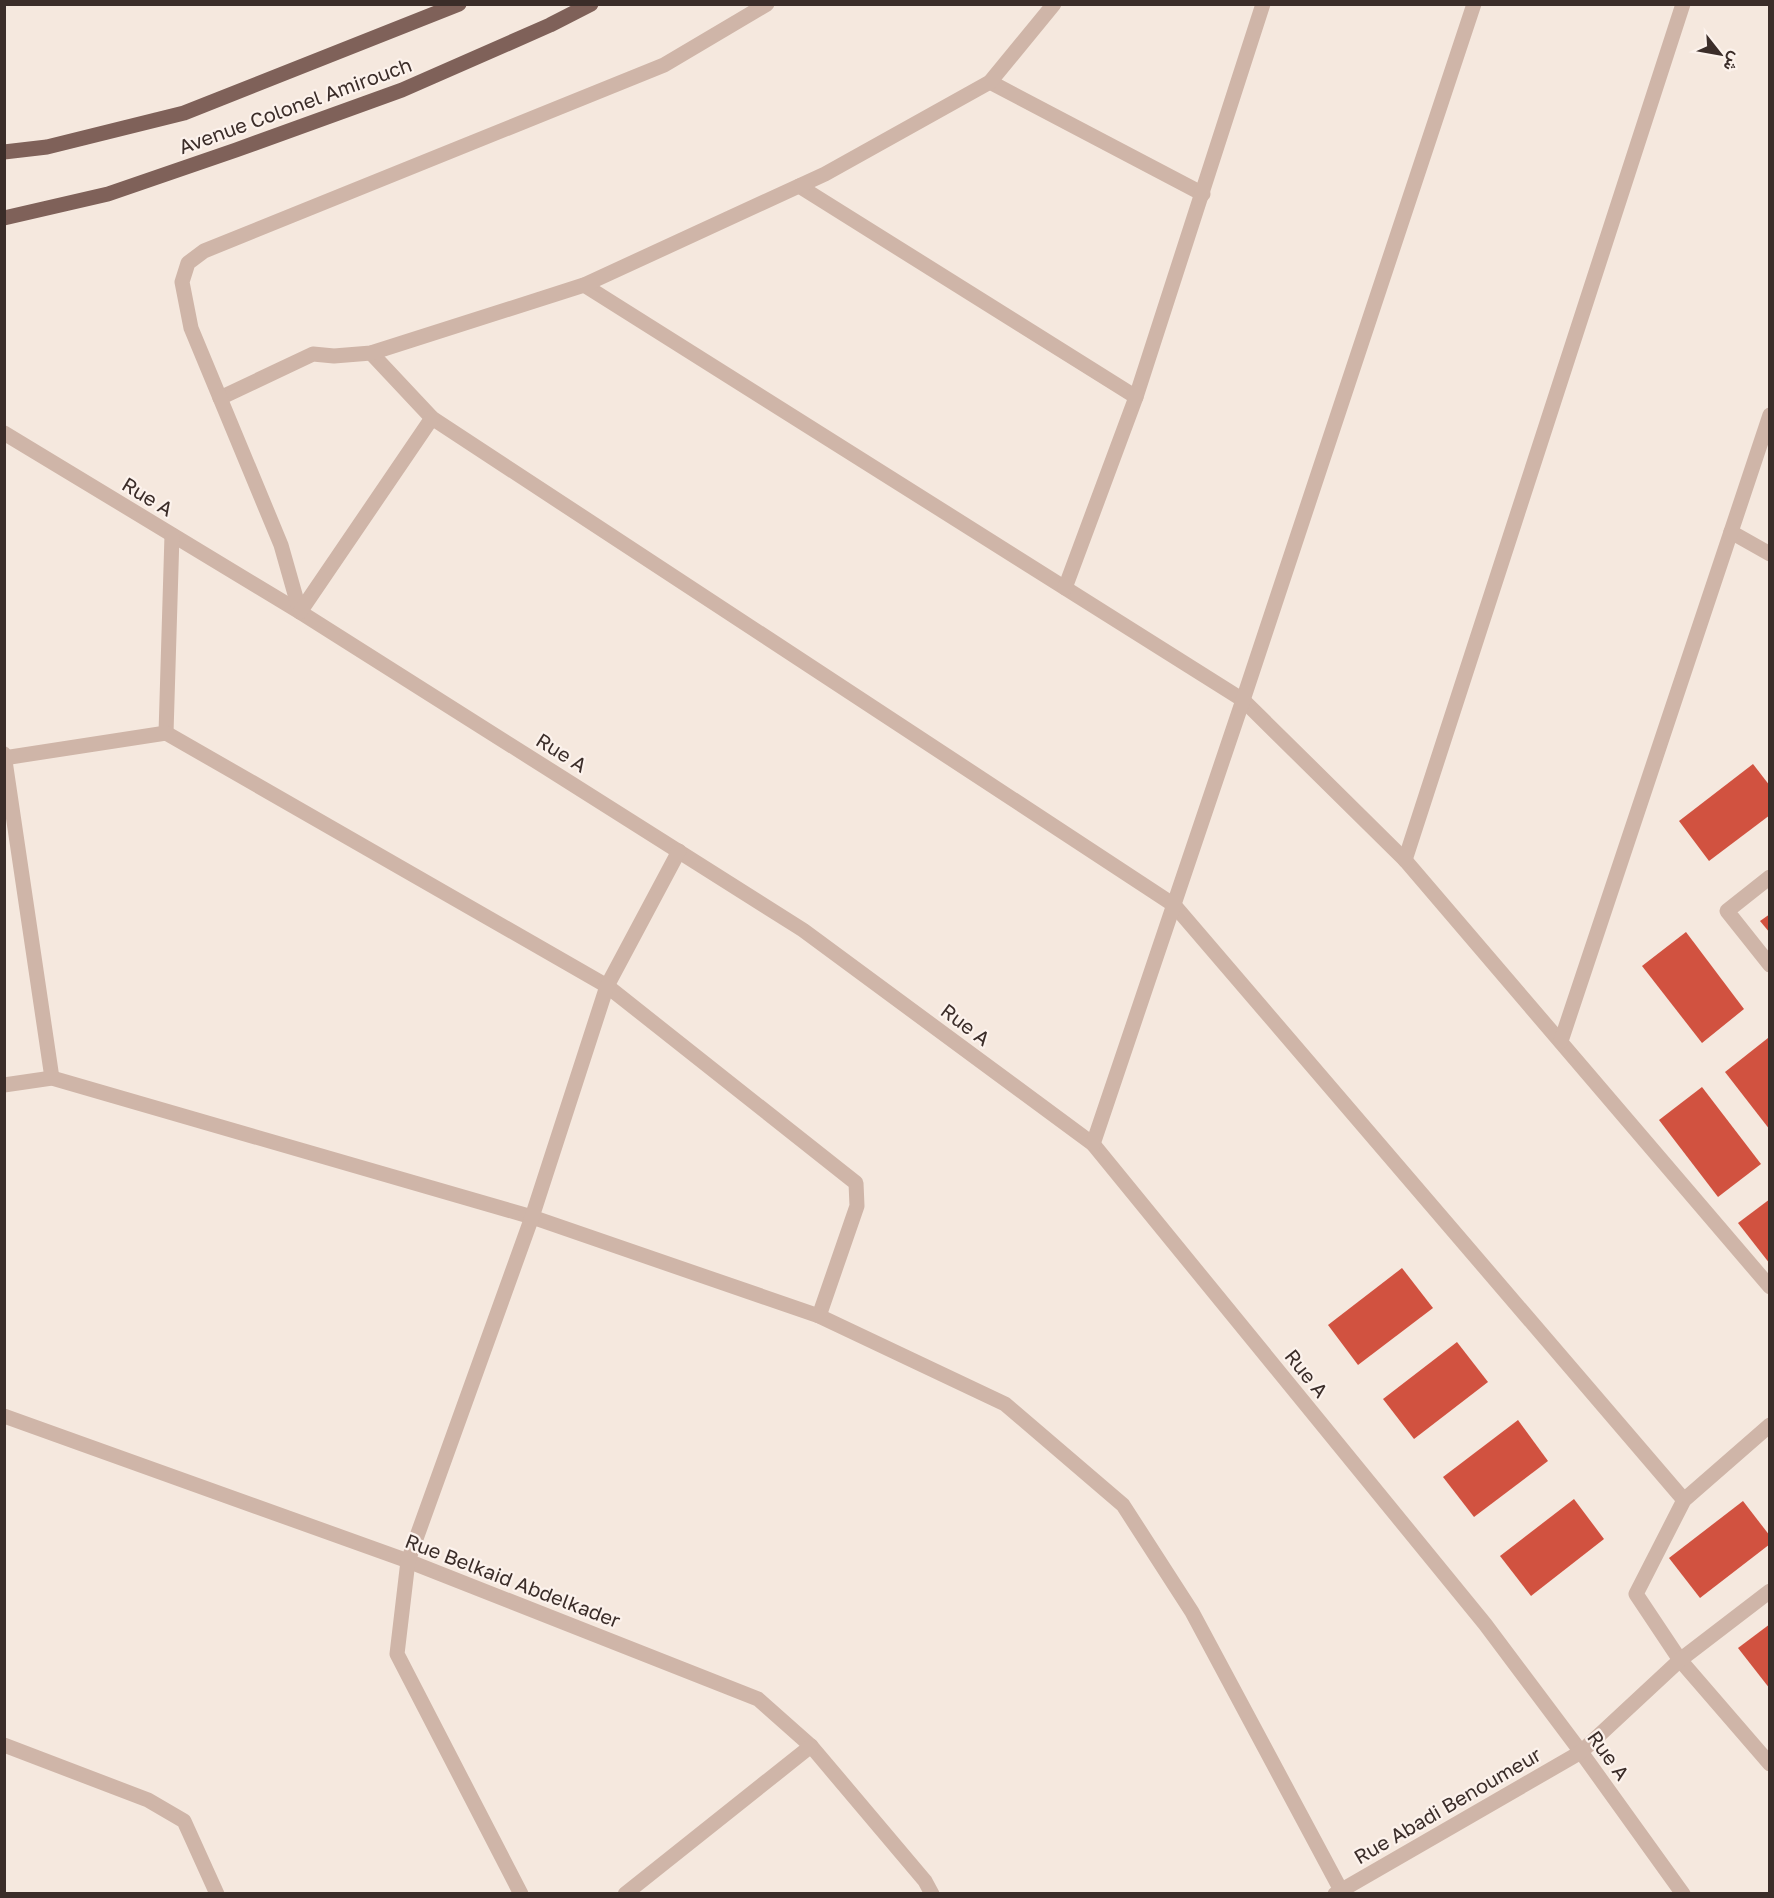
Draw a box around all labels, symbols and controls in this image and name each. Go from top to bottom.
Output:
north arrow [1690,24,1750,84]
text: ش [1719,48,1746,75]
street label: Avenue Colonel Amirouch [175,52,415,158]
street label: Rue A [118,471,178,521]
street label: Rue A [532,727,592,777]
street label: Rue A [937,998,995,1050]
street label: Rue A [1280,1344,1334,1402]
street label: Rue Belkaid Abdelkader [402,1528,624,1632]
street label: Rue A [1583,1726,1635,1784]
street label: Rue Abadi Benoumeur [1349,1741,1545,1868]

